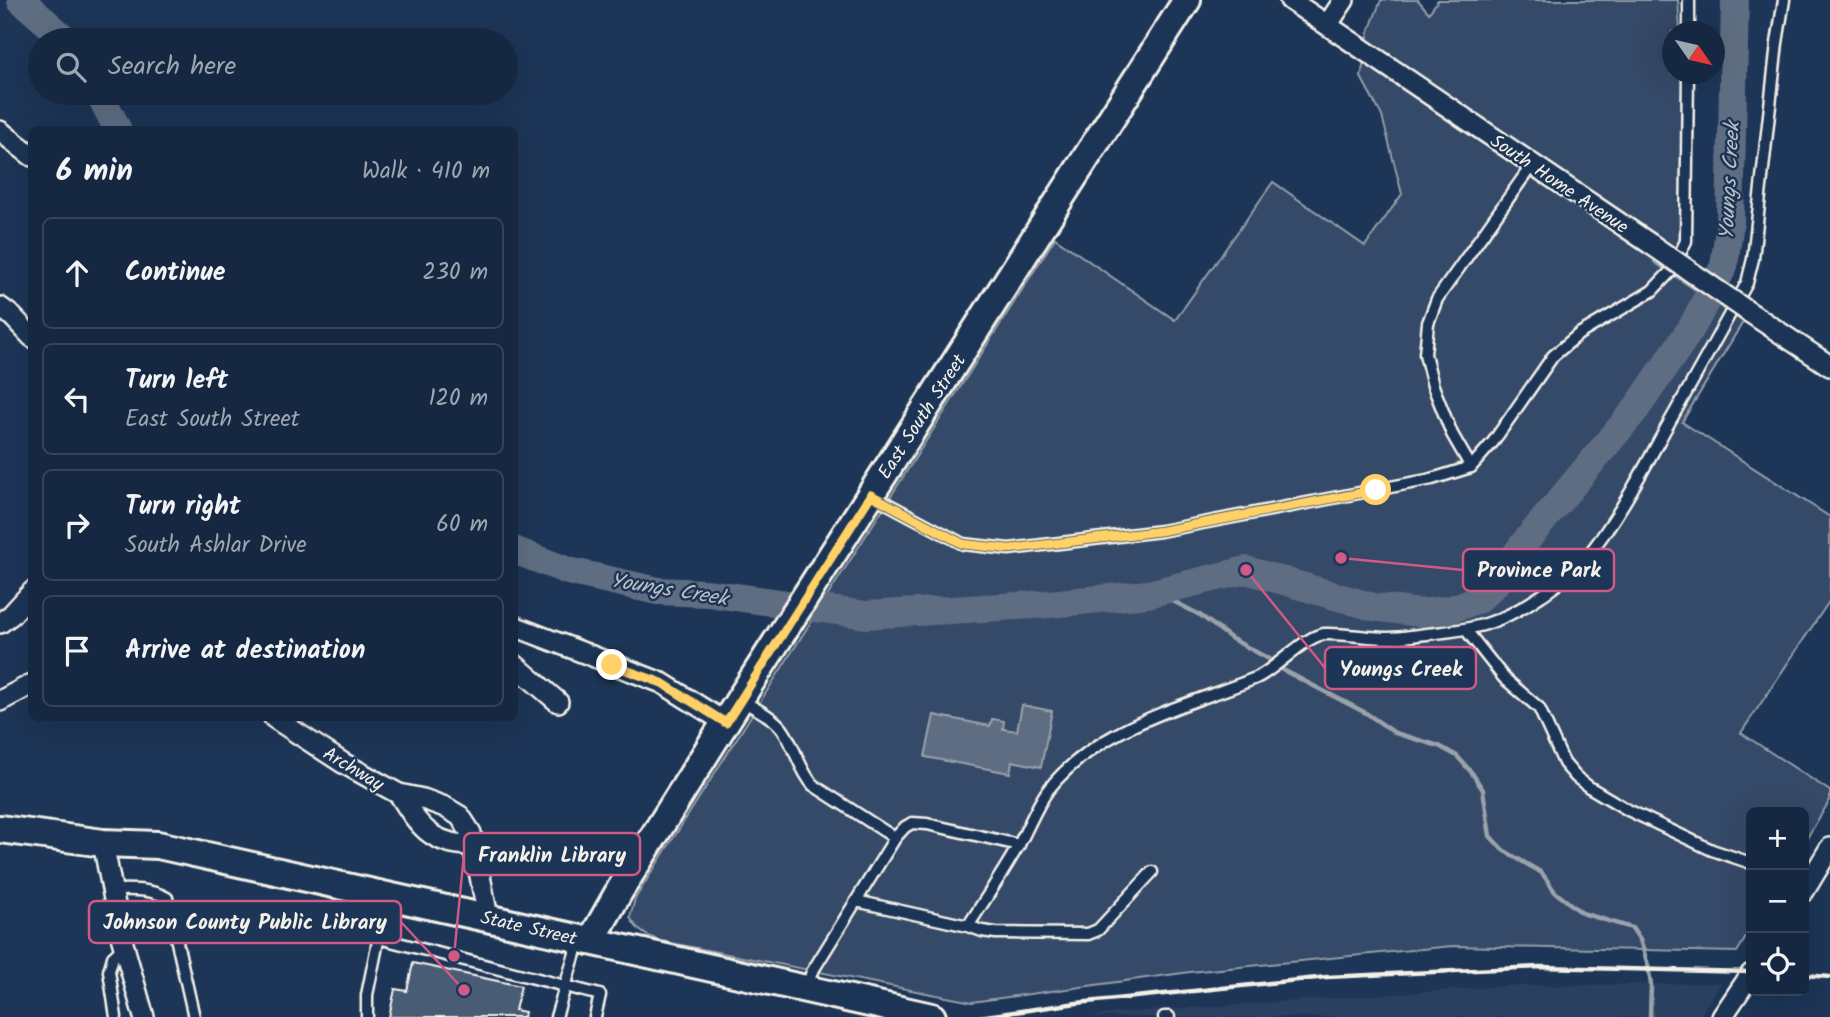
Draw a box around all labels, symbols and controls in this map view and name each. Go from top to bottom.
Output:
north arrow [1662,21,1725,84]
search box [28,28,518,105]
text: Search here [108,46,236,88]
icon: search [52,48,90,86]
water label: Youngs Creek [1711,118,1750,241]
street label: South Home Avenue [1484,127,1635,243]
text: 6 min [56,148,133,196]
text: Walk · 410 m [362,154,490,190]
text: Continue [125,252,226,294]
icon: ahead [58,254,96,292]
text: 230 m [422,255,488,291]
street label: East South Street [871,348,975,486]
text: Turn left [125,360,228,402]
icon: left [58,380,96,418]
text: 120 m [428,381,488,417]
text: East South Street [125,402,300,438]
route start [1360,474,1391,505]
text: Turn right [125,486,241,528]
icon: right [58,506,96,544]
text: 60 m [436,507,488,543]
text: South Ashlar Drive [125,528,307,564]
callout: Province Park [1463,549,1614,591]
text: Province Park [1477,555,1601,588]
water label: Youngs Creek [608,565,733,617]
text: Arrive at destination [125,630,365,672]
icon: arrive [58,632,96,670]
callout: Youngs Creek [1325,647,1476,689]
route end [596,649,627,680]
text: Youngs Creek [1340,654,1463,687]
street label: Archway [316,740,390,800]
map controls [1746,807,1809,996]
button: + [1746,807,1809,870]
callout: Franklin Library [464,833,640,875]
text: Franklin Library [478,840,626,873]
button: − [1746,870,1809,933]
callout: Johnson County Public Library [89,901,401,943]
street label: State Street [477,903,580,955]
text: Johnson County Public Library [103,907,387,940]
button: locate [1746,933,1809,996]

